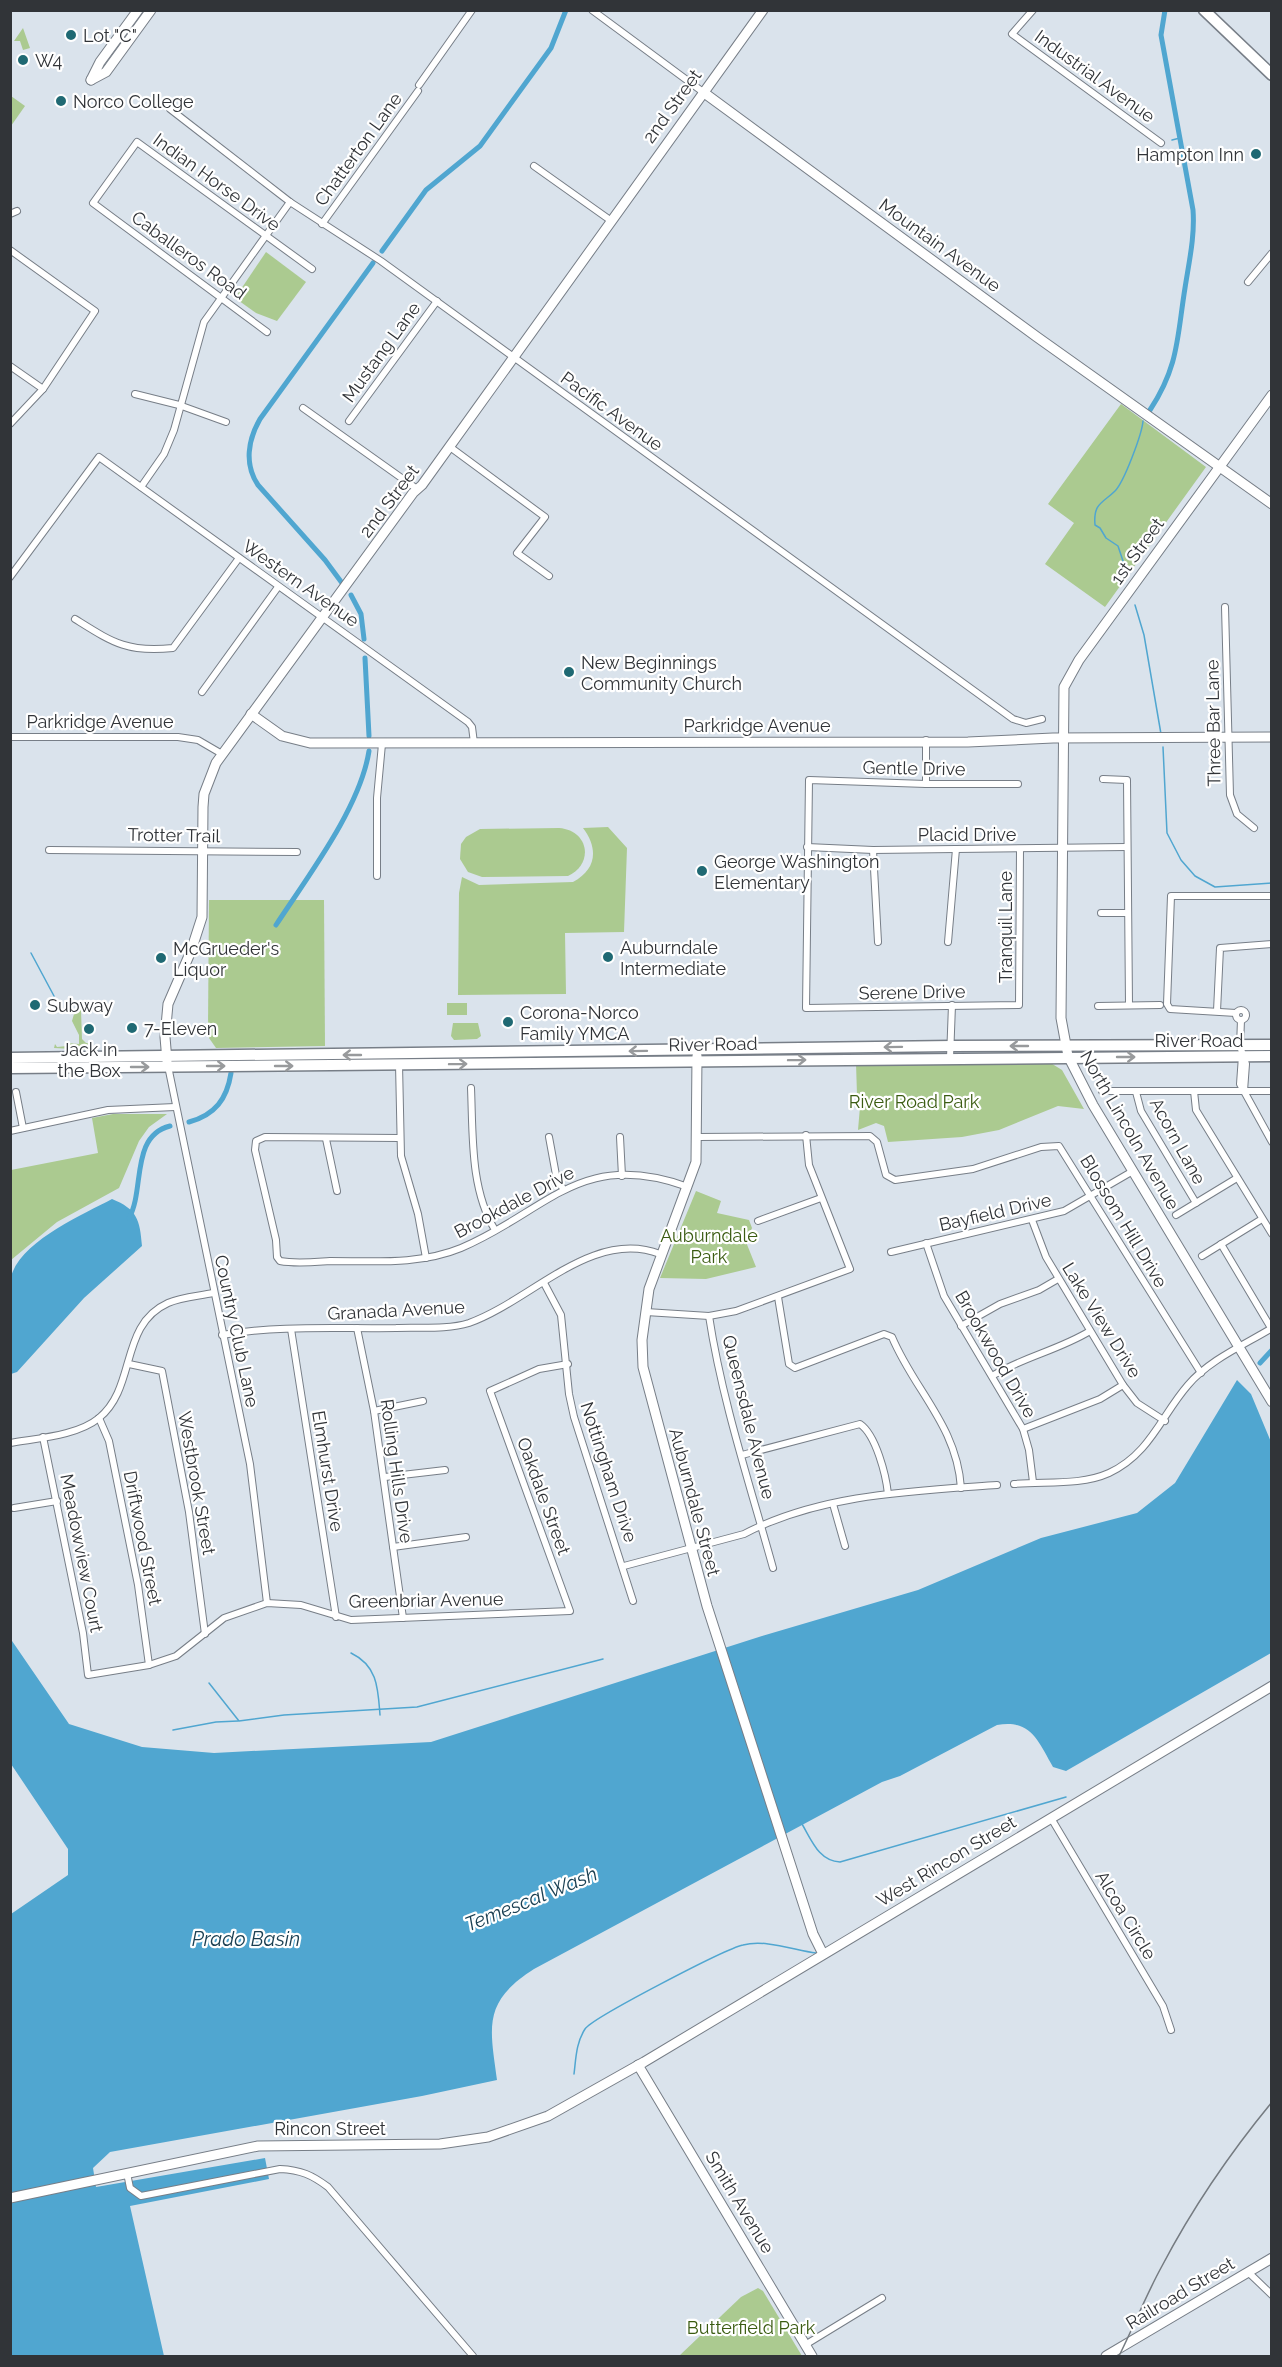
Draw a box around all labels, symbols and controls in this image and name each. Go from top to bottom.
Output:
place label: Lot "C" [83,25,137,46]
street label: Industrial Avenue [1031,25,1159,127]
marker: Lot "C" [64,28,78,42]
place label: W4 [35,50,63,71]
marker: W4 [16,53,30,67]
street label: 2nd Street [638,65,706,147]
street label: Chatterton Lane [310,88,406,210]
place label: Norco College [73,91,194,112]
marker: Norco College [54,94,68,108]
street label: Indian Horse Drive [149,129,285,235]
place label: Hampton Inn [1136,144,1244,165]
marker: Hampton Inn [1249,147,1263,161]
street label: Mountain Avenue [875,194,1005,296]
street label: Caballeros Road [128,206,250,304]
street label: Mustang Lane [338,298,425,406]
street label: Pacific Avenue [557,367,667,455]
street label: 2nd Street [355,461,423,541]
street label: 1st Street [1106,514,1168,588]
street label: Western Avenue [239,535,364,631]
place label: New Beginnings Community Church [581,652,742,694]
street label: Three Bar Lane [1201,659,1225,787]
marker: New Beginnings Community Church [562,665,576,679]
street label: Parkridge Avenue [26,711,174,732]
street label: Parkridge Avenue [683,715,831,736]
street label: Gentle Drive [862,757,966,779]
street label: Trotter Trail [127,824,221,846]
street label: Placid Drive [918,824,1017,845]
place label: George Washington Elementary [714,851,879,893]
marker: George Washington Elementary [695,864,709,878]
street label: Tranquil Lane [995,871,1016,983]
place label: Auburndale Intermediate [620,937,726,979]
place label: McGrueder's Liquor [173,938,279,980]
marker: Auburndale Intermediate [601,950,615,964]
marker: McGrueder's Liquor [154,951,168,965]
street label: Serene Drive [858,981,966,1003]
place label: Subway [47,995,113,1016]
marker: Subway [28,998,42,1012]
place label: Corona-Norco Family YMCA [520,1002,639,1044]
marker: Corona-Norco Family YMCA [501,1015,515,1029]
place label: 7-Eleven [144,1018,217,1039]
marker: 7-Eleven [125,1021,139,1035]
marker: Jack in the Box [82,1022,96,1036]
street label: River Road [1154,1030,1244,1051]
street label: River Road [668,1033,758,1055]
place label: Jack in the Box [57,1039,121,1081]
one-way arrow [1009,1040,1029,1052]
one-way arrow [884,1041,904,1053]
one-way arrow [628,1045,648,1057]
street label: North Lincoln Avenue [1076,1047,1184,1214]
one-way arrow [342,1049,362,1061]
one-way arrow [1116,1051,1136,1063]
one-way arrow [787,1054,807,1066]
one-way arrow [448,1058,468,1070]
one-way arrow [205,1060,225,1072]
one-way arrow [273,1060,293,1071]
one-way arrow [130,1061,150,1073]
park label: River Road Park [849,1091,980,1112]
street label: Acorn Lane [1146,1094,1210,1188]
street label: Blossom Hill Drive [1076,1151,1172,1291]
street label: Brookdale Drive [451,1161,578,1242]
street label: Bayfield Drive [937,1189,1054,1235]
park label: Auburndale Park [660,1225,758,1267]
street label: Country Club Lane [211,1253,264,1410]
street label: Lake View Drive [1058,1258,1146,1382]
street label: Brookwood Drive [951,1287,1041,1422]
street label: Granada Avenue [327,1296,466,1324]
street label: Queensdale Avenue [718,1333,780,1502]
street label: Rolling Hills Drive [376,1398,418,1545]
street label: Nottingham Drive [576,1399,642,1545]
street label: Elmhurst Drive [308,1409,348,1533]
street label: Westbrook Street [174,1410,220,1556]
street label: Auburndale Street [665,1426,725,1578]
street label: Oakdale Street [513,1434,575,1558]
street label: Driftwood Street [120,1469,166,1607]
street label: Meadowview Court [56,1472,108,1634]
street label: Greenbriar Avenue [348,1588,504,1612]
street label: West Rincon Street [872,1811,1020,1911]
water label: Temescal Wash [461,1862,601,1936]
street label: Alcoa Circle [1091,1867,1161,1963]
water label: Prado Basin [192,1927,300,1951]
street label: Rincon Street [274,2118,386,2139]
street label: Smith Avenue [701,2147,779,2257]
street label: Railroad Street [1122,2252,1238,2334]
park label: Butterfield Park [687,2317,816,2338]

